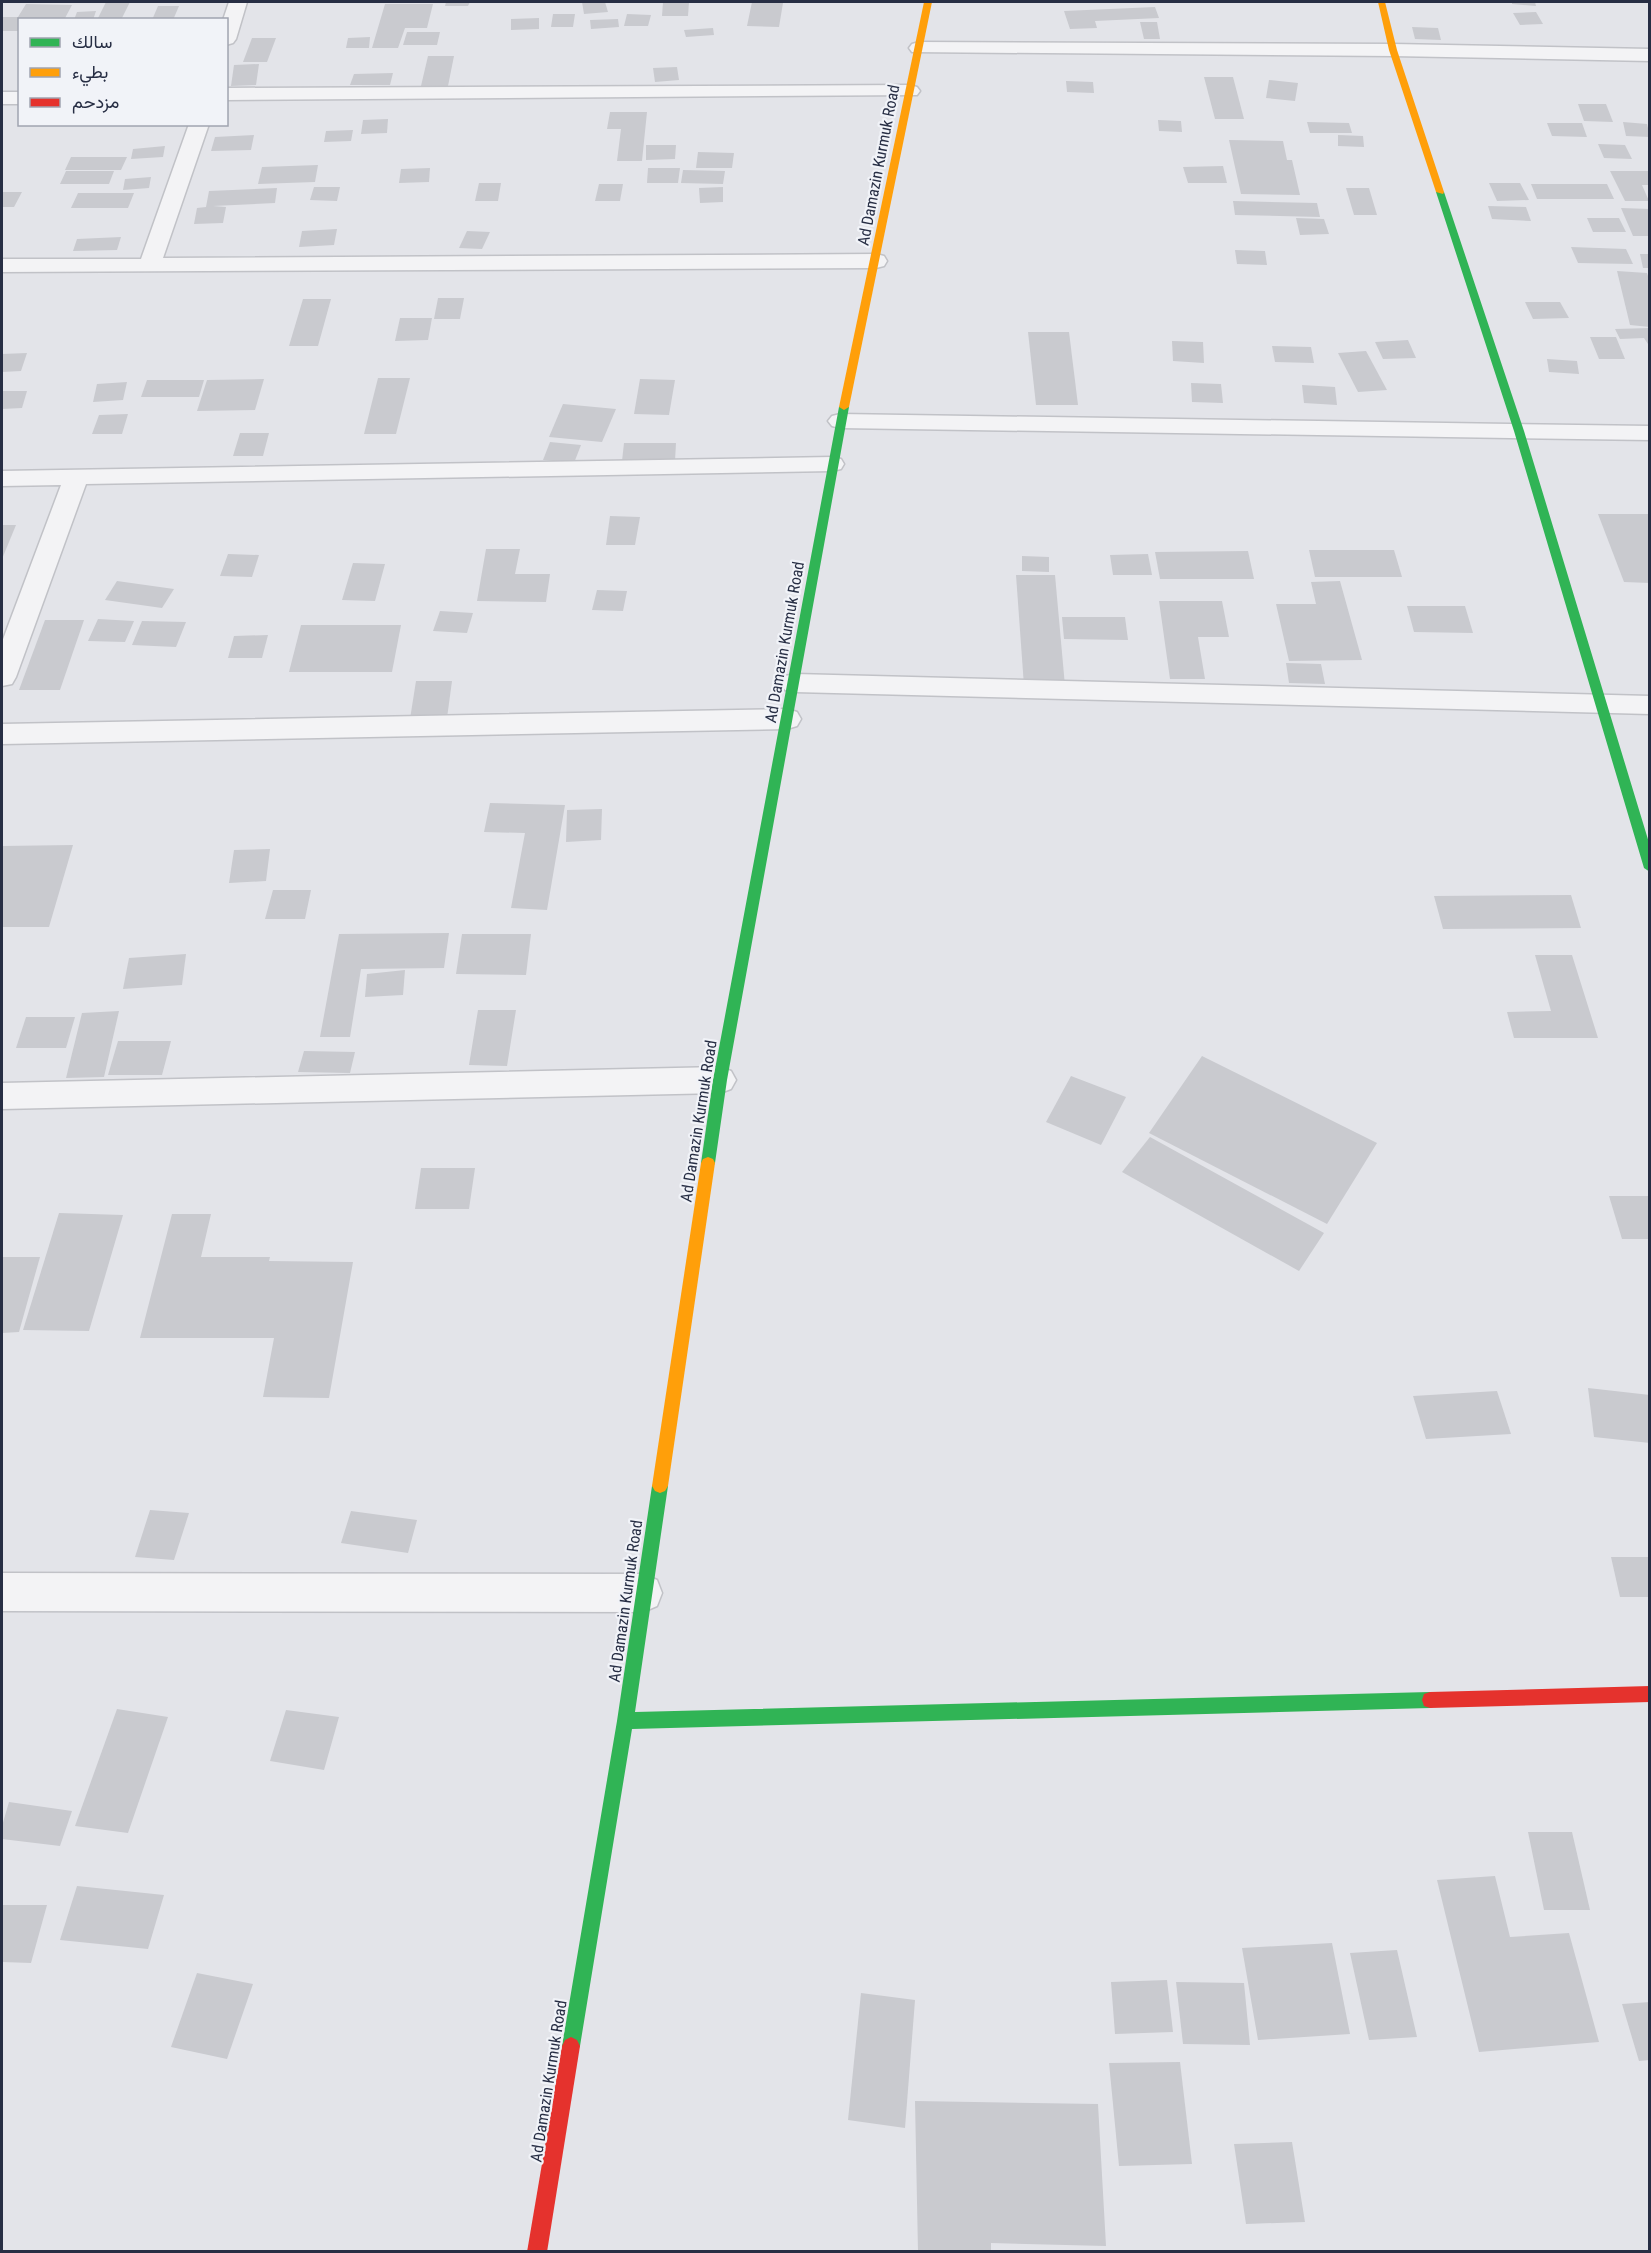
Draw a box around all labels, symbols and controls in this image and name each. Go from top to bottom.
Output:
legend [18,18,228,126]
text: سالك [72,31,112,52]
text: بطيء [72,61,108,87]
street label: Ad Damazin Kurmuk Road [854,83,903,247]
text: مزدحم [72,91,119,114]
street label: Ad Damazin Kurmuk Road [761,560,808,724]
street label: Ad Damazin Kurmuk Road [676,1039,721,1203]
street label: Ad Damazin Kurmuk Road [605,1519,646,1683]
street label: Ad Damazin Kurmuk Road [526,1999,571,2163]

